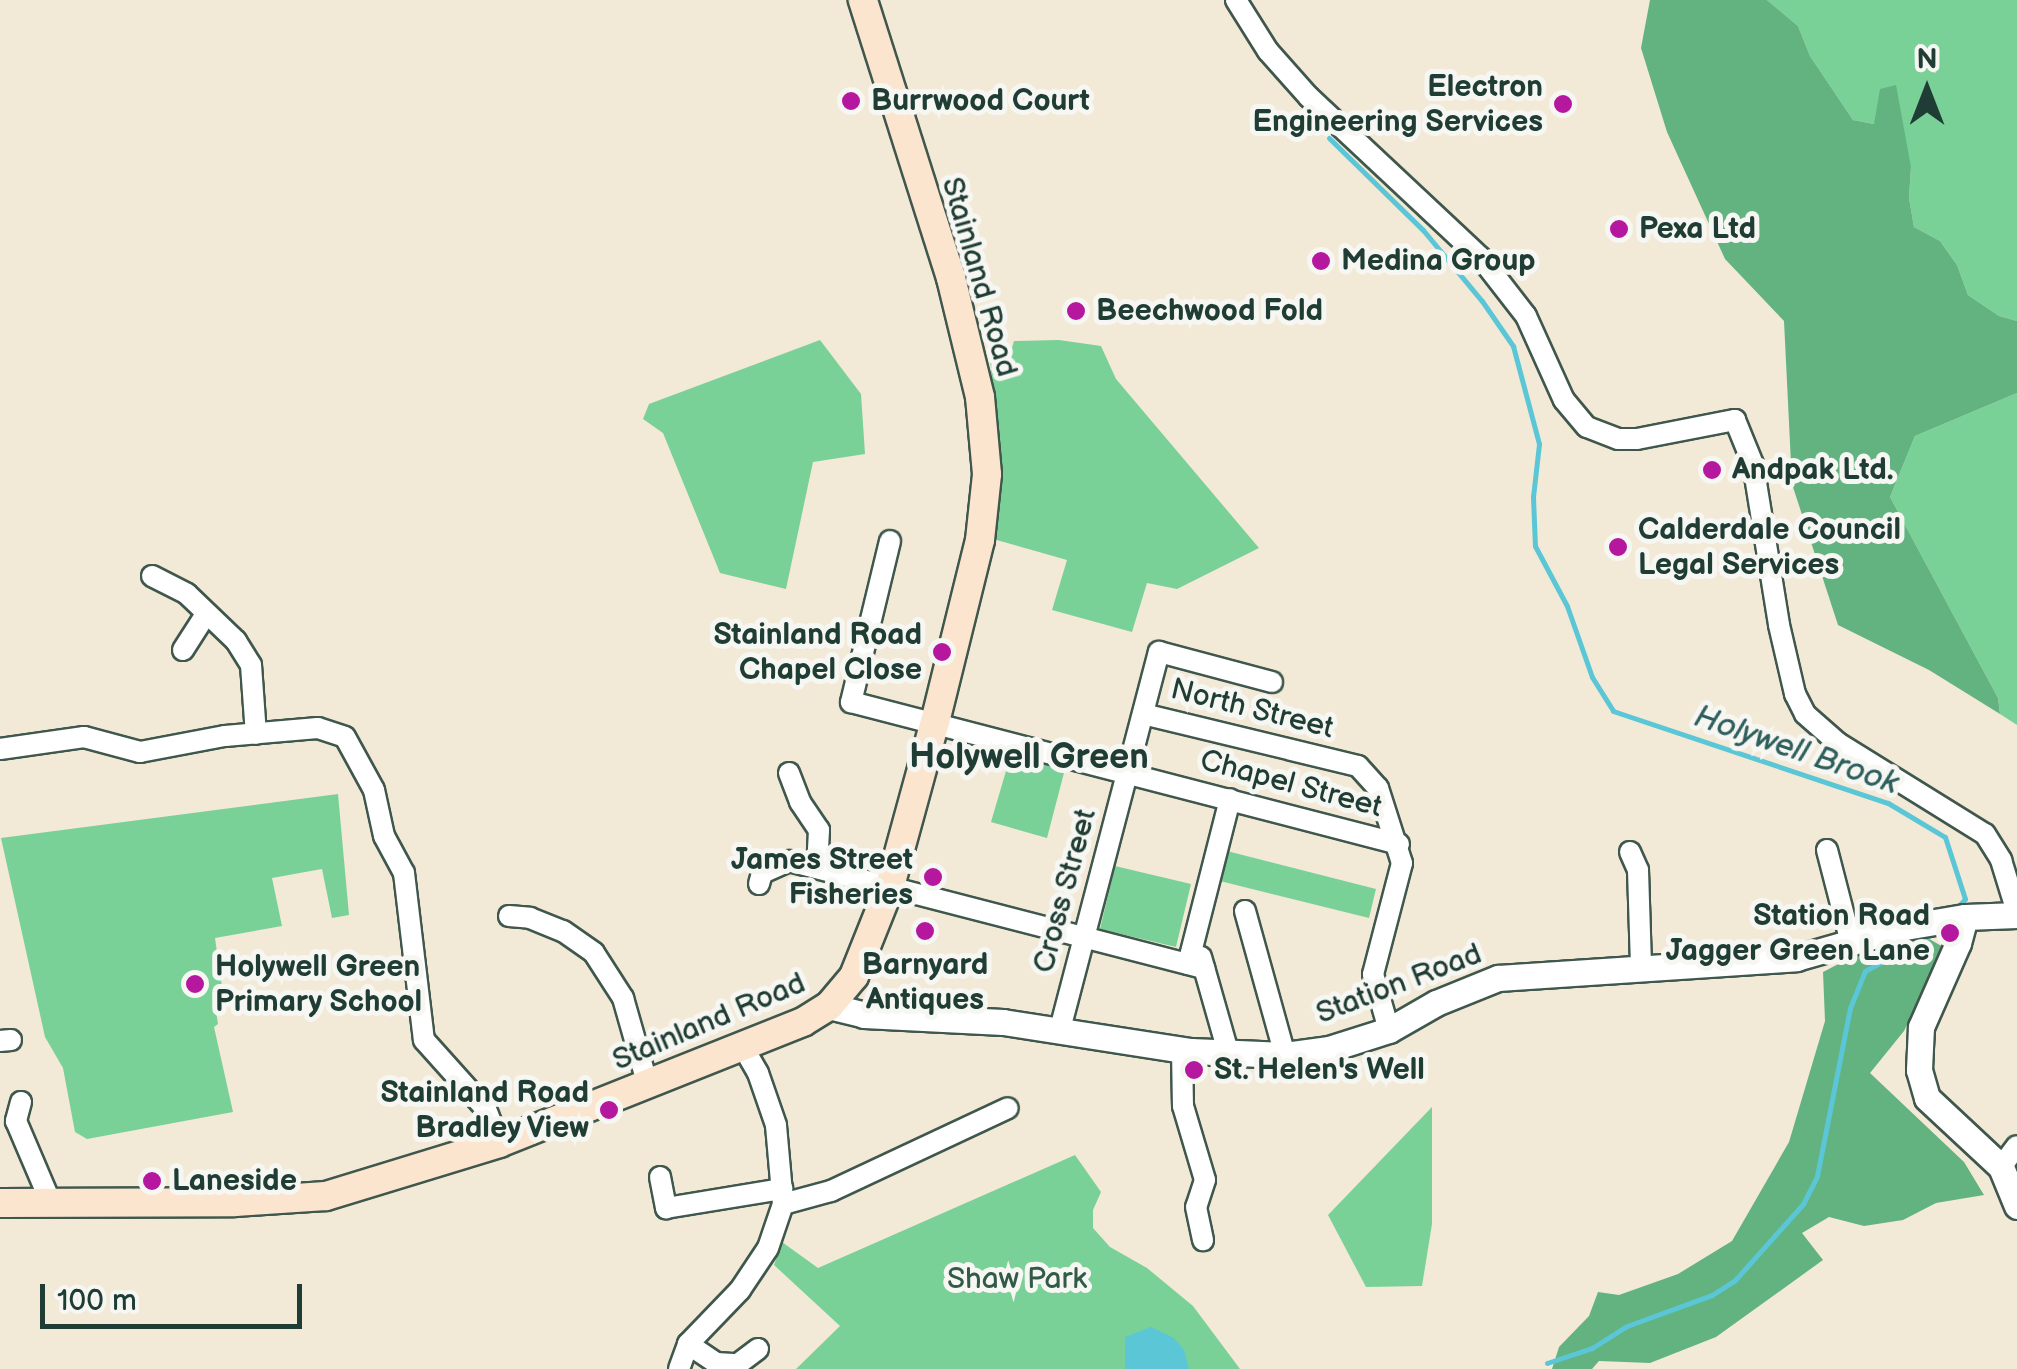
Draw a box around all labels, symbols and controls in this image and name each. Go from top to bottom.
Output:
north arrow [1877,40,1977,140]
text: N [1916,43,1938,76]
place label: Electron Engineering Services [1253,69,1543,140]
place label: Burrwood Court [871,83,1090,119]
marker: Burrwood Court [840,90,862,112]
marker: Electron Engineering Services [1552,93,1574,115]
street label: Stainland Road [933,173,1025,381]
place label: Pexa Ltd [1639,211,1756,247]
marker: Pexa Ltd [1608,218,1630,240]
place label: Medina Group [1341,243,1535,279]
marker: Medina Group [1310,250,1332,272]
place label: Beechwood Fold [1096,293,1323,329]
marker: Beechwood Fold [1065,300,1087,322]
place label: Andpak Ltd. [1732,452,1893,488]
marker: Andpak Ltd. [1701,459,1723,481]
place label: Calderdale Council Legal Services [1638,512,1901,582]
marker: Calderdale Council Legal Services [1607,536,1629,558]
place label: Stainland Road Chapel Close [713,617,922,688]
marker: Stainland Road Chapel Close [931,641,953,663]
street label: North Street [1167,671,1337,747]
water label: Holywell Brook [1689,698,1903,804]
district label: Holywell Green [909,737,1149,779]
street label: Chapel Street [1196,742,1386,826]
street label: Cross Street [1026,805,1104,977]
place label: James Street Fisheries [731,842,913,912]
marker: James Street Fisheries [922,866,944,888]
place label: Station Road Jagger Green Lane [1666,898,1930,968]
marker: Barnyard Antiques [914,920,936,942]
marker: Station Road Jagger Green Lane [1939,922,1961,944]
street label: Station Road [1311,936,1487,1032]
place label: Barnyard Antiques [862,947,988,1018]
place label: Holywell Green Primary School [215,949,423,1020]
street label: Stainland Road [607,965,811,1079]
marker: Holywell Green Primary School [184,973,206,995]
place label: St. Helen's Well [1214,1052,1425,1088]
marker: St. Helen's Well [1183,1059,1205,1081]
place label: Stainland Road Bradley View [380,1075,589,1146]
marker: Stainland Road Bradley View [598,1099,620,1121]
place label: Laneside [172,1163,297,1199]
marker: Laneside [141,1170,163,1192]
park label: Shaw Park [947,1261,1087,1297]
scale bar [45,1264,308,1326]
text: 100 m [57,1283,137,1319]

